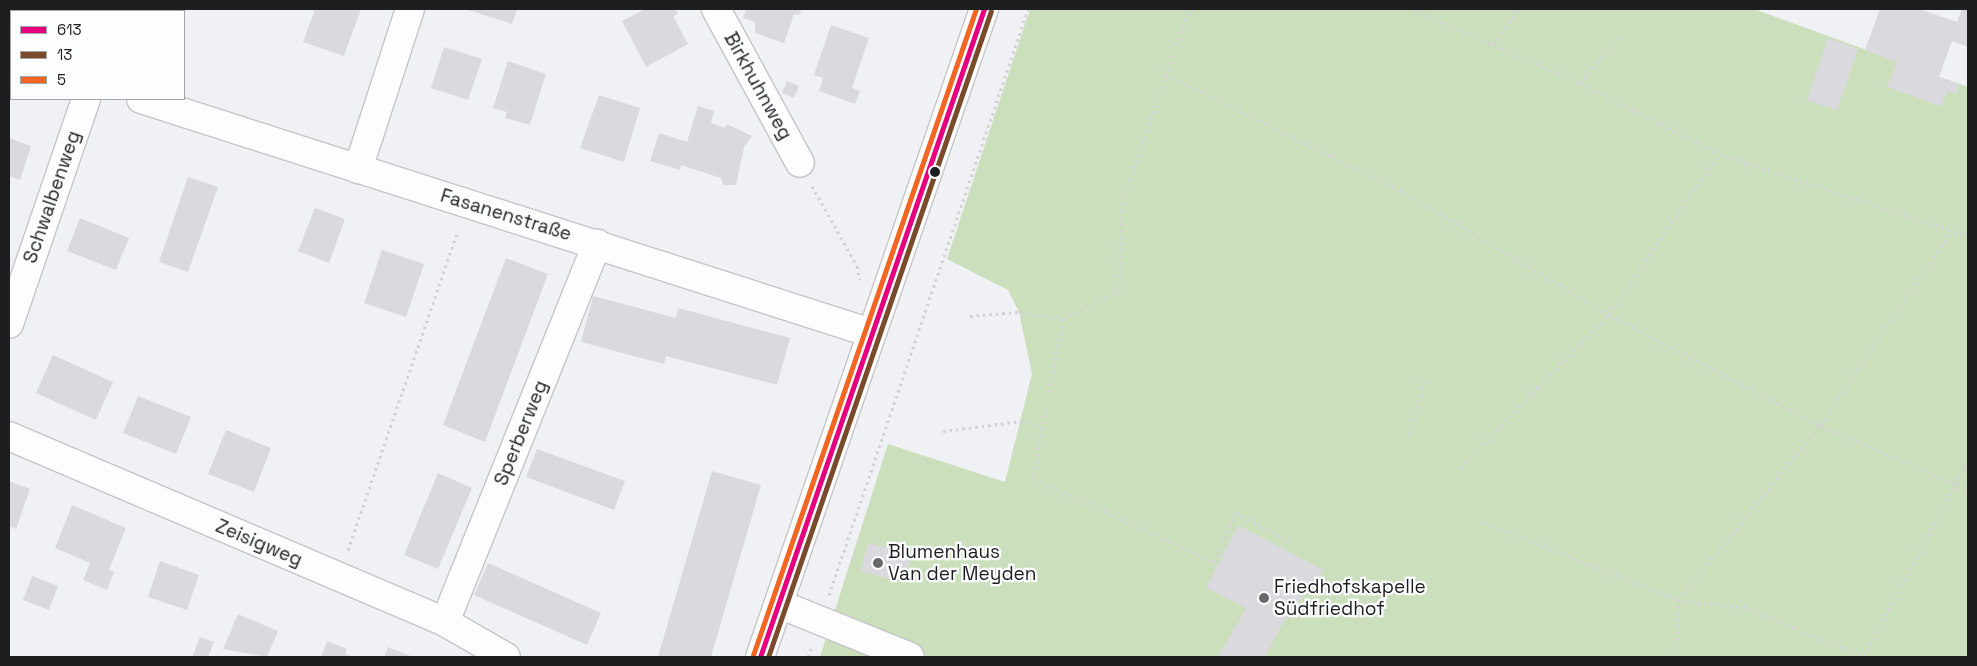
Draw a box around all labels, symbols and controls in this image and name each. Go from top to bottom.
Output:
legend [10,10,185,100]
text: 613 [57,20,81,39]
street label: Birkhuhnweg [719,28,797,144]
text: 13 [57,45,72,64]
text: 5 [57,70,66,89]
street label: Schwalbenweg [19,128,85,266]
unlabelled marker [930,167,940,177]
street label: Fasanenstraße [438,184,574,246]
street label: Sperberweg [490,377,552,489]
street label: Zeisigweg [212,515,306,571]
place label: Blumenhaus Van der Meyden [888,541,1037,585]
marker: Blumenhaus Van der Meyden [872,557,884,569]
place label: Friedhofskapelle Südfriedhof [1274,576,1426,620]
marker: Friedhofskapelle Südfriedhof [1258,592,1270,604]

